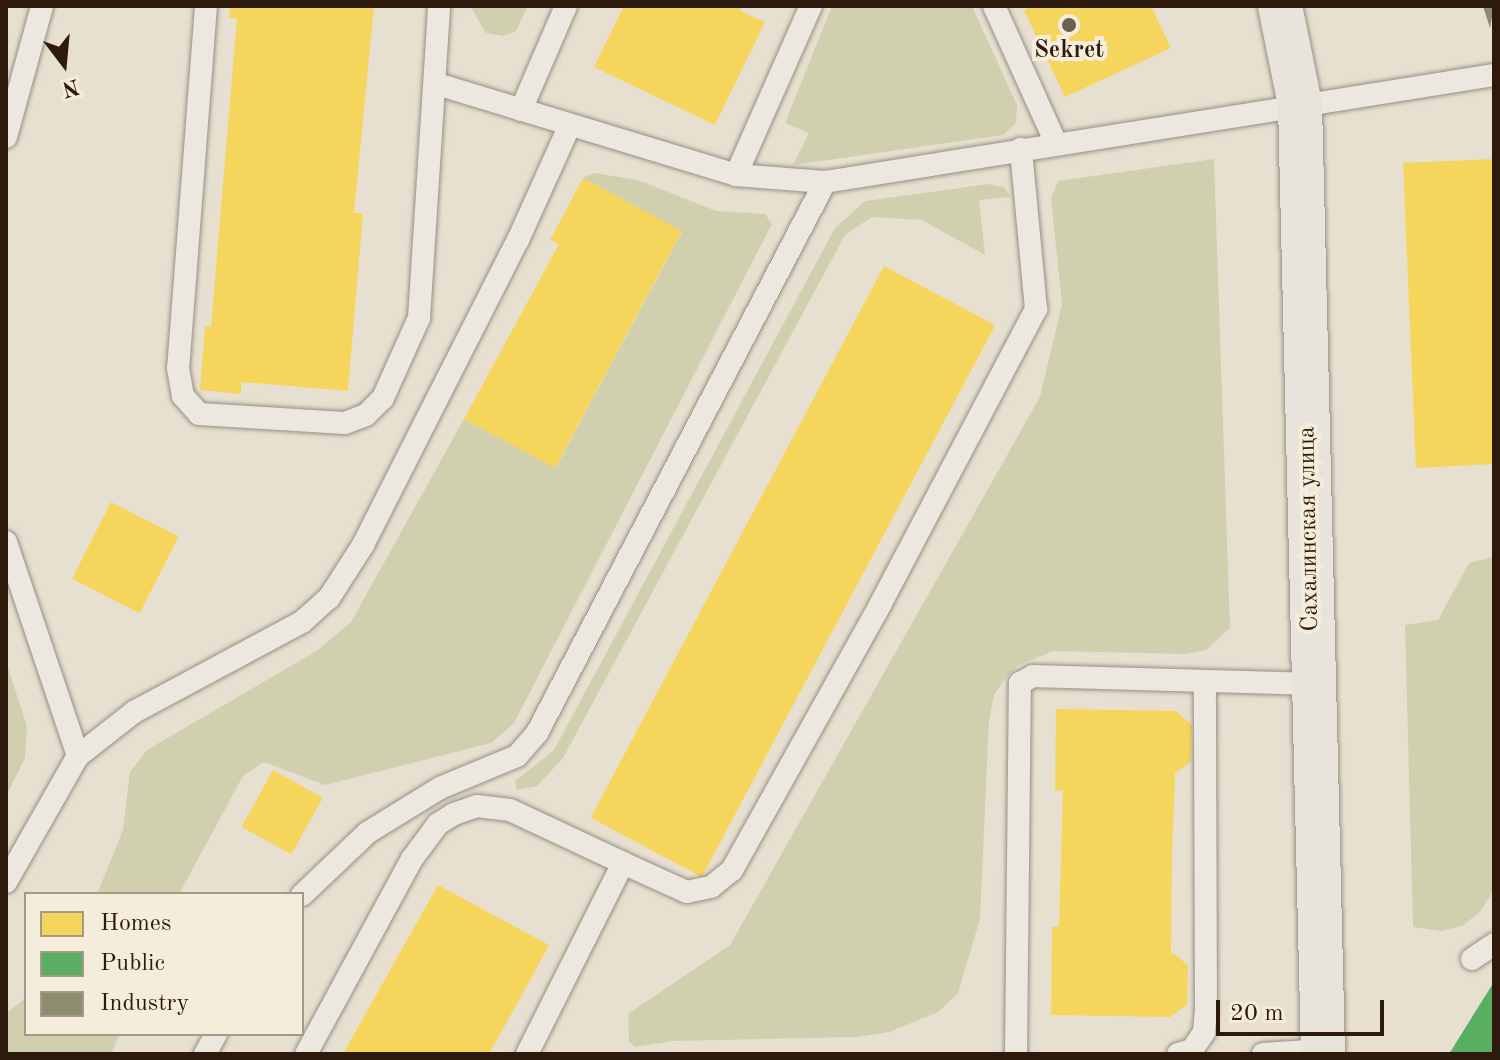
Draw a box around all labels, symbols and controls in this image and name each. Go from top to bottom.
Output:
marker: Sekret [1060,16,1078,34]
north arrow [24,24,104,104]
place label: Sekret [1034,38,1104,66]
text: N [60,74,82,100]
street label: Сахалинская улица [1294,426,1326,632]
legend [24,892,304,1036]
text: Homes [100,912,171,936]
text: Public [100,952,165,976]
scale bar [1220,984,1388,1034]
text: Industry [100,992,189,1016]
text: 20 m [1230,1002,1284,1026]

